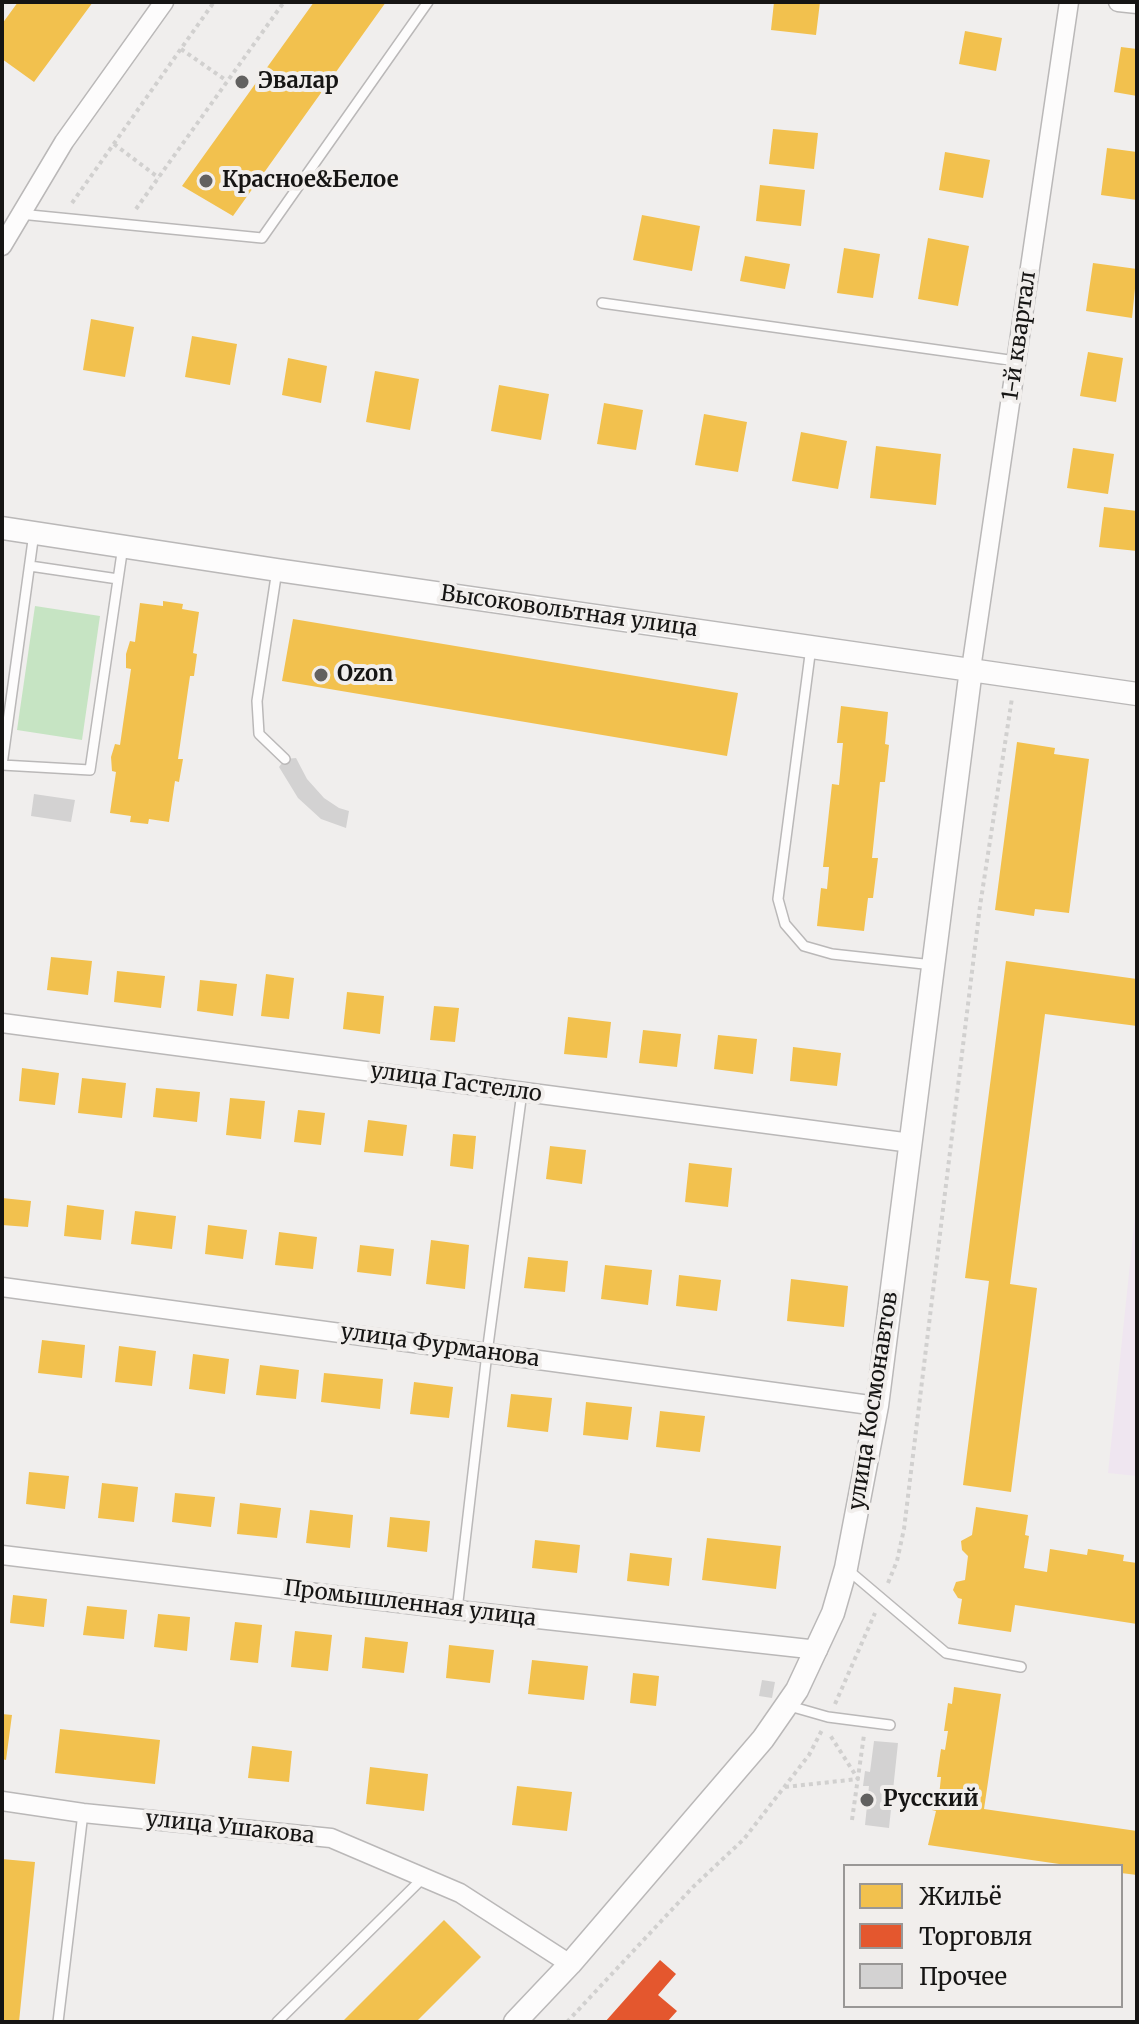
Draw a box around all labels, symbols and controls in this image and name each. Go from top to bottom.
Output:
place label: Эвалар [258,69,339,95]
marker: Эвалар [233,73,251,91]
place label: Красное&Белое [222,168,399,194]
marker: Красное&Белое [197,172,215,190]
street label: 1-й квартал [998,270,1042,402]
street label: Высоковольтная улица [439,581,699,643]
place label: Ozon [337,662,393,688]
marker: Ozon [312,666,330,684]
street label: улица Гастелло [369,1058,543,1108]
street label: улица Космонавтов [844,1290,904,1512]
street label: улица Фурманова [339,1319,541,1373]
street label: Промышленная улица [283,1575,537,1633]
place label: Русский [883,1787,979,1813]
marker: Русский [858,1791,876,1809]
street label: улица Ушакова [144,1806,316,1850]
legend [843,1864,1123,2008]
text: Жильё [919,1881,1002,1912]
text: Торговля [919,1921,1032,1952]
text: Прочее [919,1961,1007,1992]

